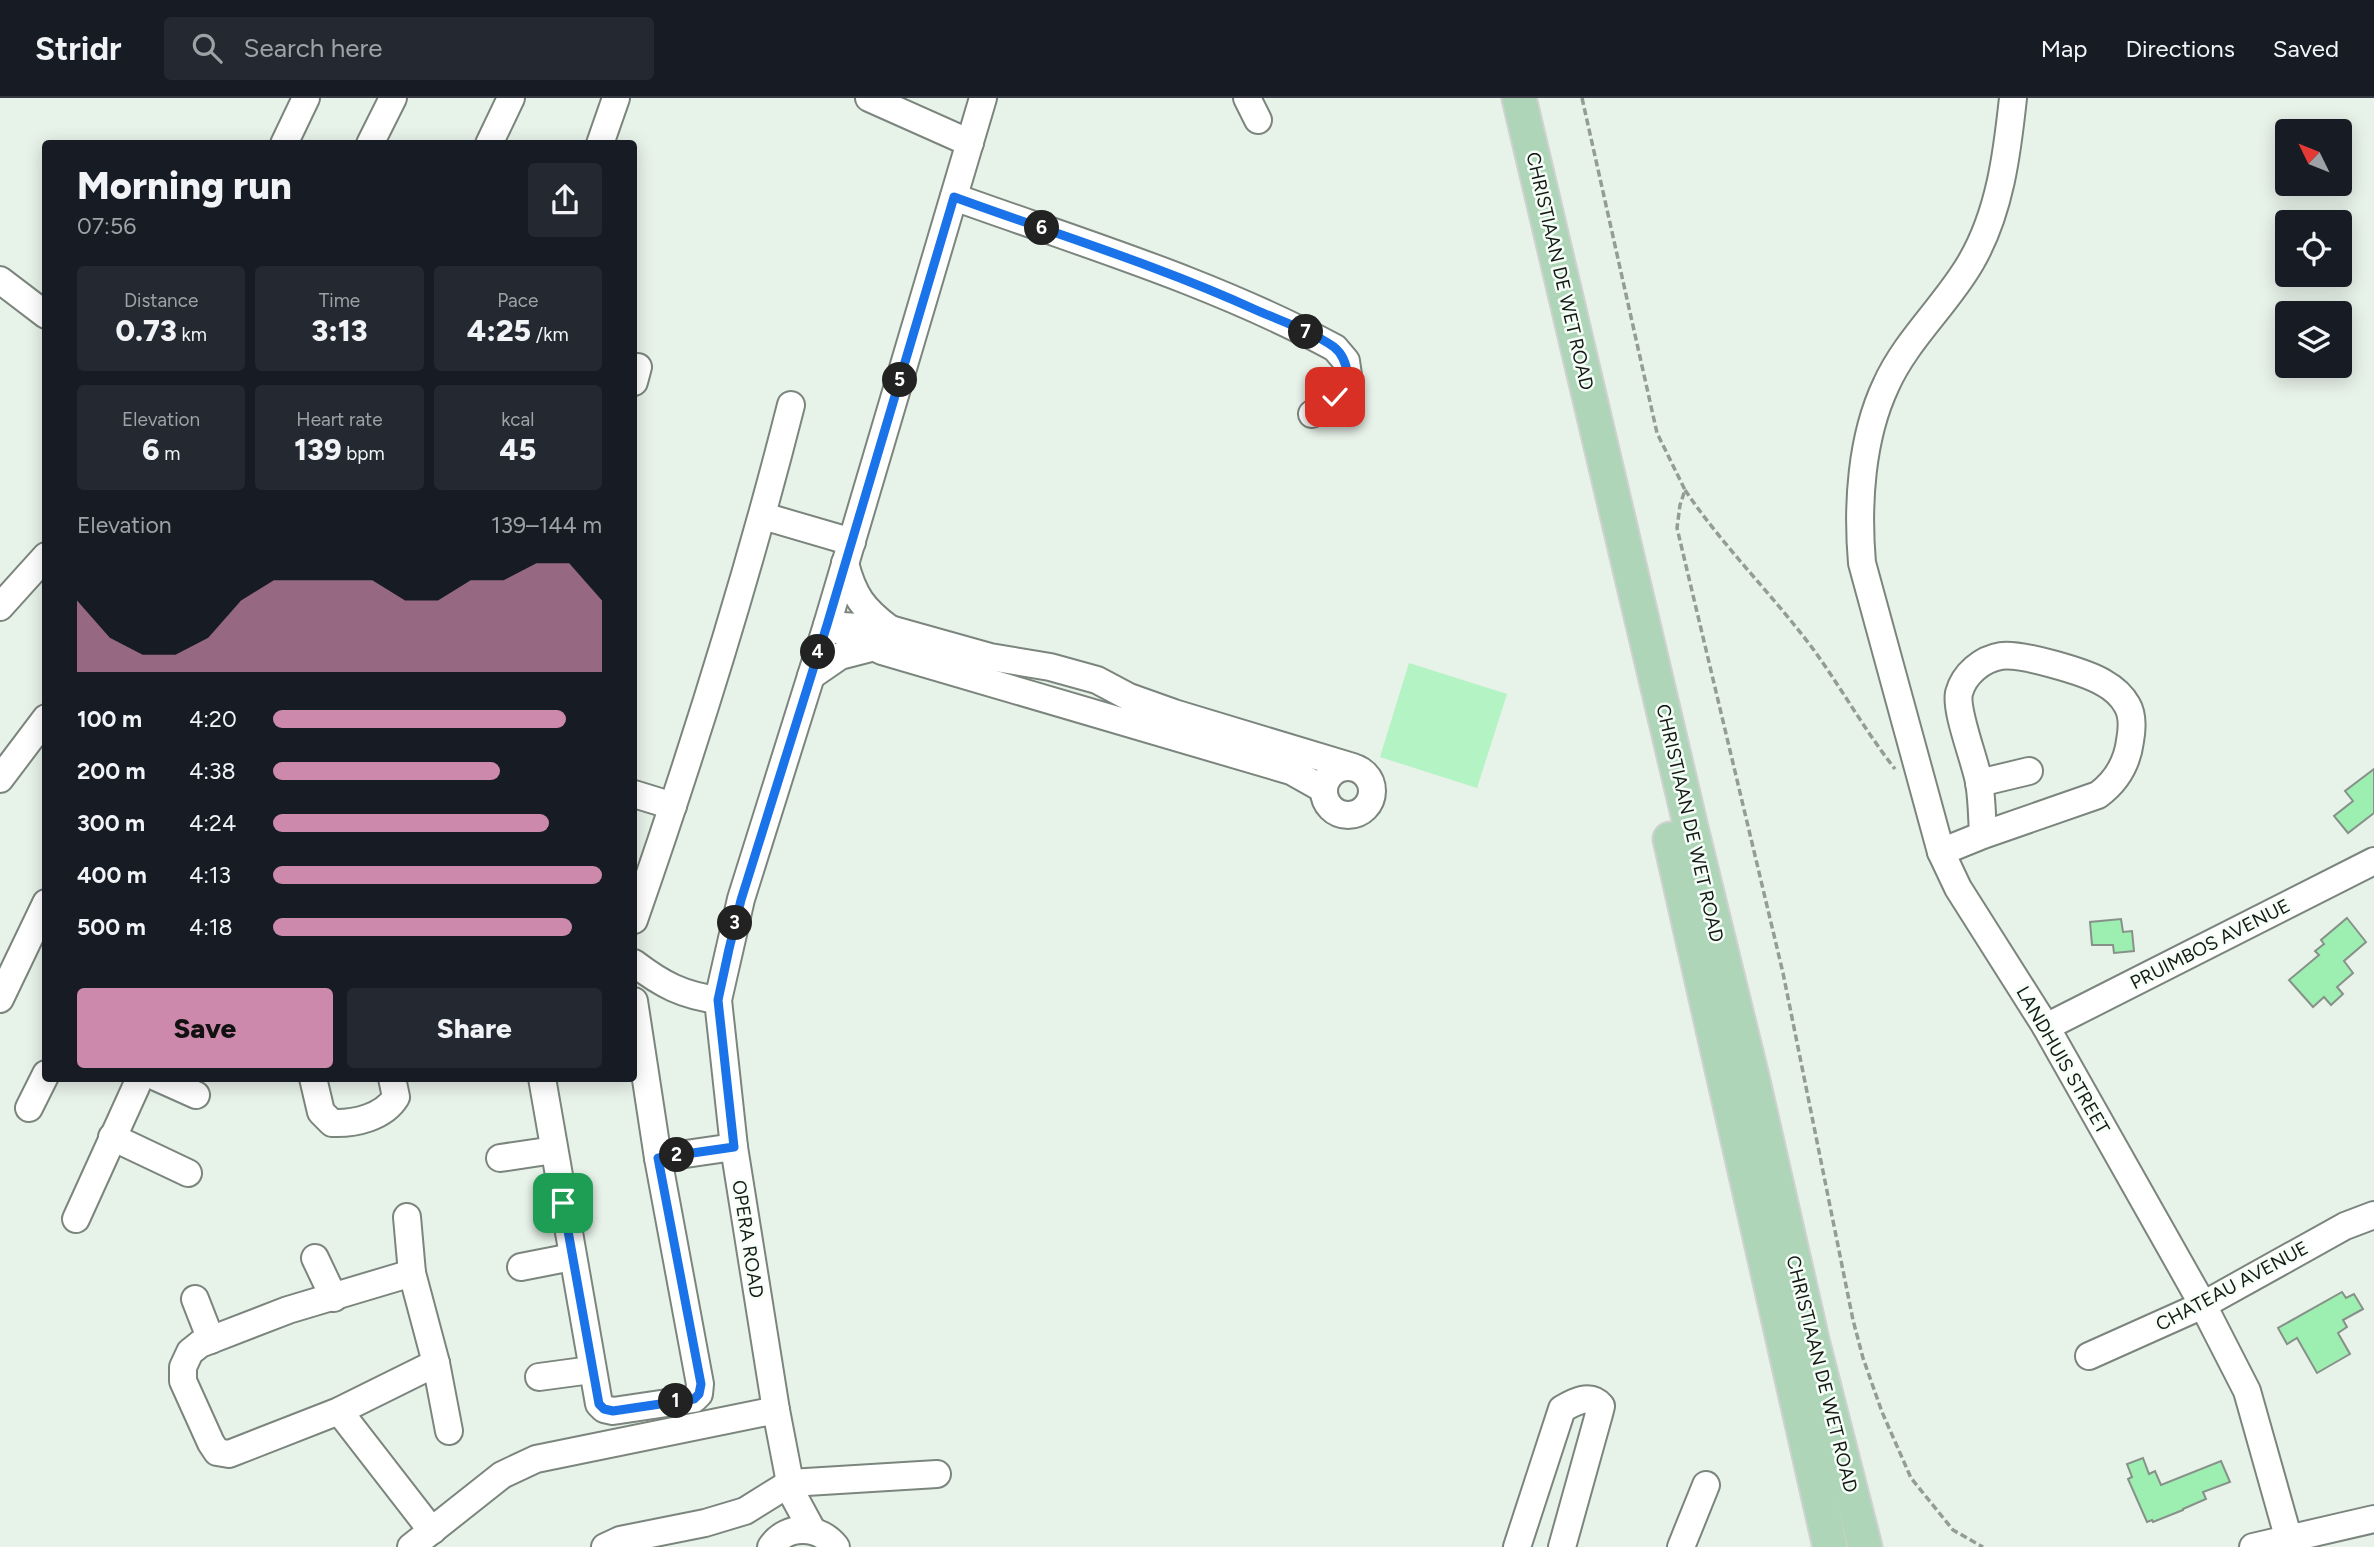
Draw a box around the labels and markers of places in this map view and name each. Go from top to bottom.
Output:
pin: 6 [1024,211,1060,246]
pin: 7 [1288,314,1324,350]
pin: 5 [883,362,918,398]
pin [1305,367,1365,427]
pin: 4 [800,634,836,670]
pin: 3 [718,906,752,940]
pin: 2 [660,1138,694,1172]
pin [533,1173,593,1233]
pin: 1 [658,1384,694,1418]

